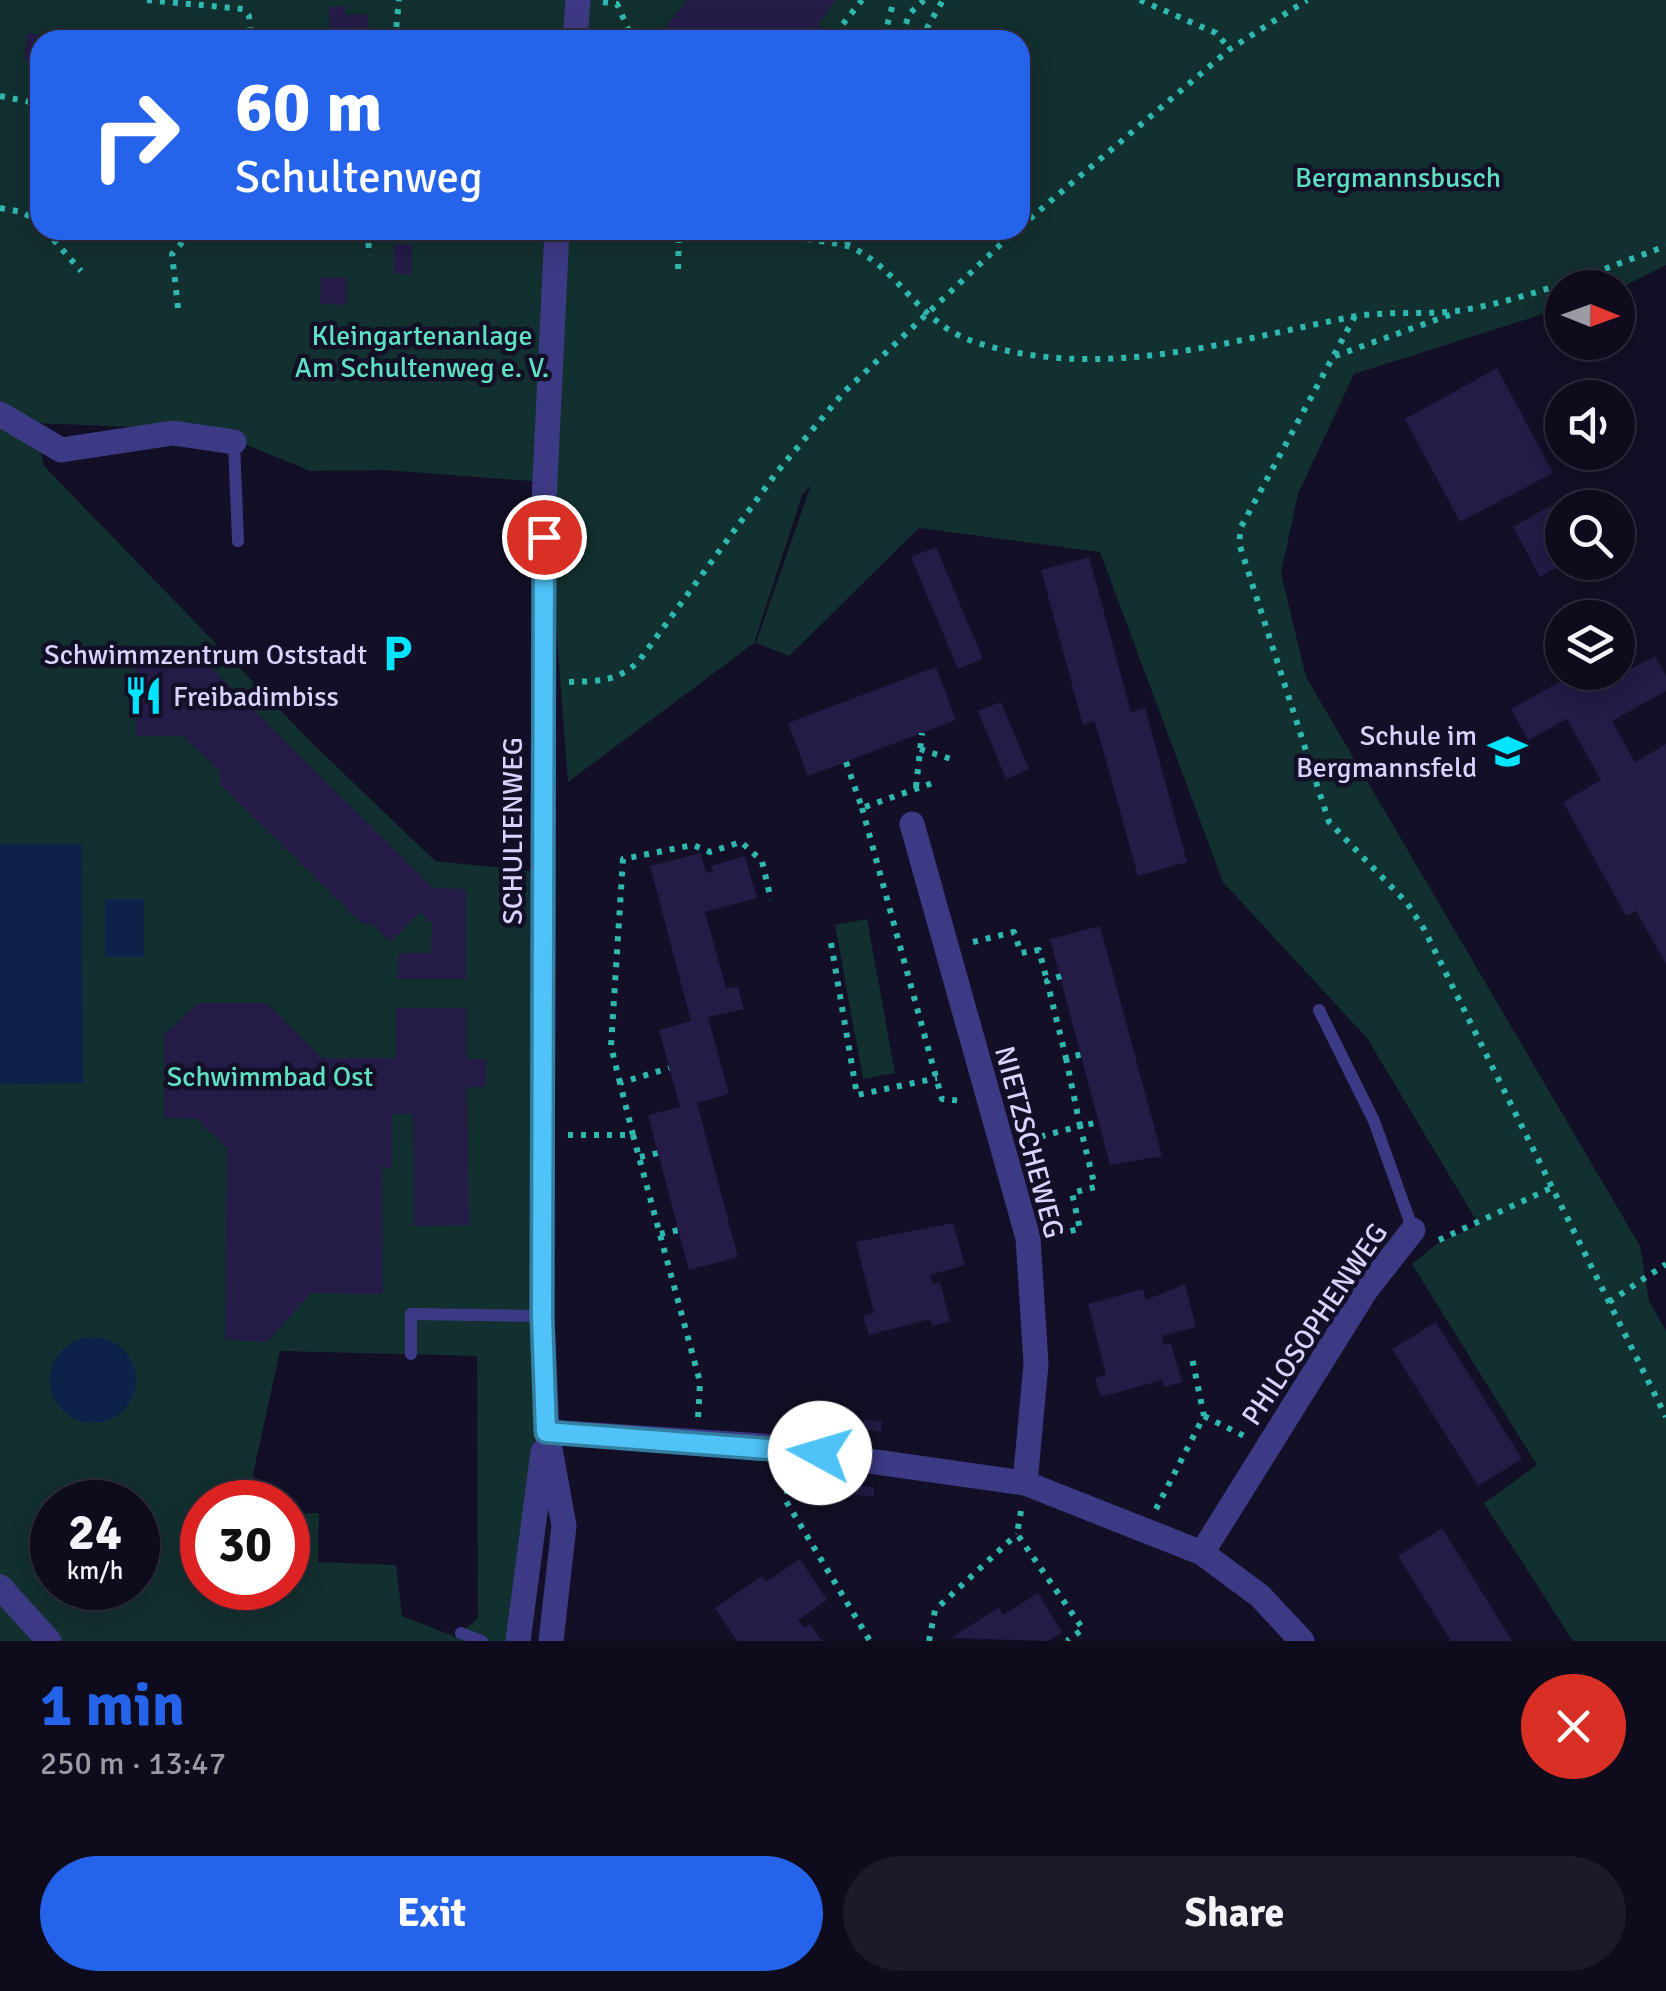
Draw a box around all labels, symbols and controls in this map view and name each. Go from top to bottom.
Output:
text: 60 m [235,64,383,150]
icon: right [70,70,200,200]
text: Schultenweg [235,150,483,205]
park label: Bergmannsbusch [1295,161,1501,195]
north arrow [1545,270,1635,360]
map controls [1545,270,1635,690]
park label: Kleingartenanlage Am Schultenweg e. V. [295,319,549,385]
button: sound [1545,380,1635,470]
button: search [1545,490,1635,580]
pin [502,495,587,580]
icon: arrive [517,510,572,565]
button: layers [1545,600,1635,690]
parking icon: Schwimmzentrum Oststadt [376,633,418,675]
place label: Schwimmzentrum Oststadt [44,638,367,672]
restaurant icon: Freibadimbiss [122,675,164,717]
place label: Freibadimbiss [173,680,339,714]
place label: Schule im Bergmannsfeld [1296,719,1477,785]
school or university icon: Schule im Bergmannsfeld [1486,730,1528,772]
street label: SCHULTENWEG [496,737,530,925]
street label: NIETZSCHEWEG [987,1043,1071,1242]
park label: Schwimmbad Ost [167,1060,374,1094]
street label: PHILOSOPHENWEG [1235,1217,1395,1432]
position arrow [768,1401,872,1505]
speed limit sign: 30 [180,1480,310,1610]
text: 24 [68,1502,122,1564]
text: km/h [67,1555,123,1586]
text: 1 min [40,1669,185,1743]
button: close [1521,1674,1626,1779]
text: 250 m · 13:47 [40,1744,226,1783]
button: Exit [40,1856,823,1971]
button: Share [843,1856,1626,1971]

